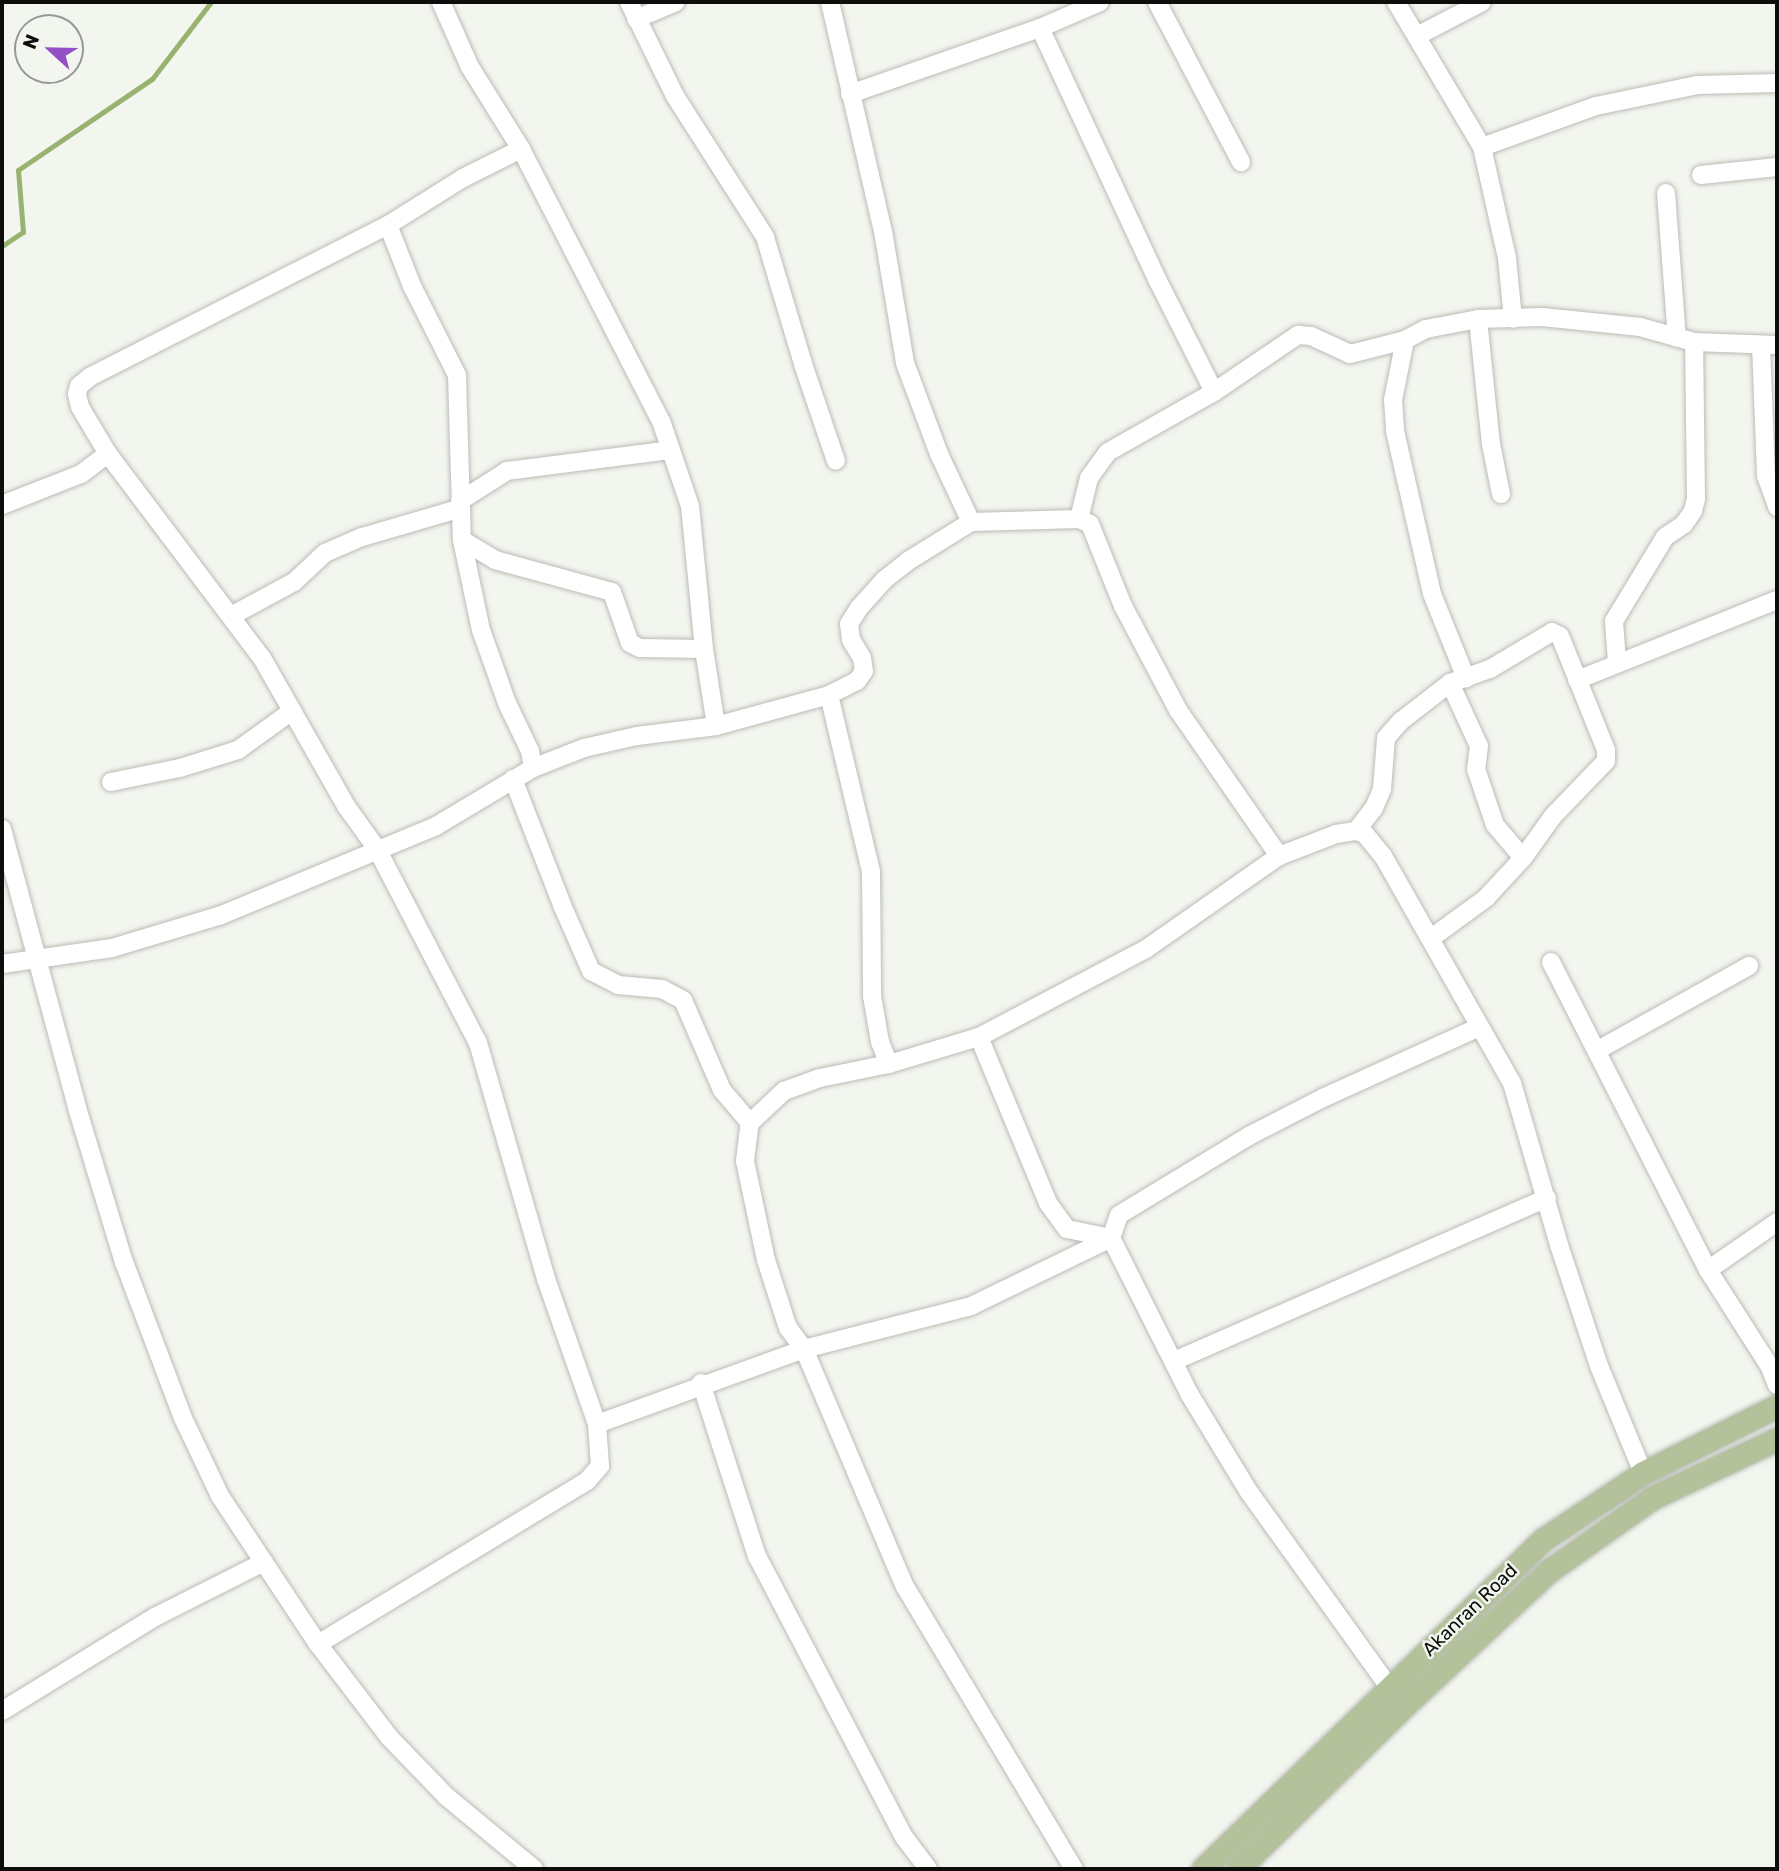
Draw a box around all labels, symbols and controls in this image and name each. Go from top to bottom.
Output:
north arrow [14,14,84,84]
text: N [18,31,44,52]
street label: Akanran Road [1418,1559,1522,1661]

